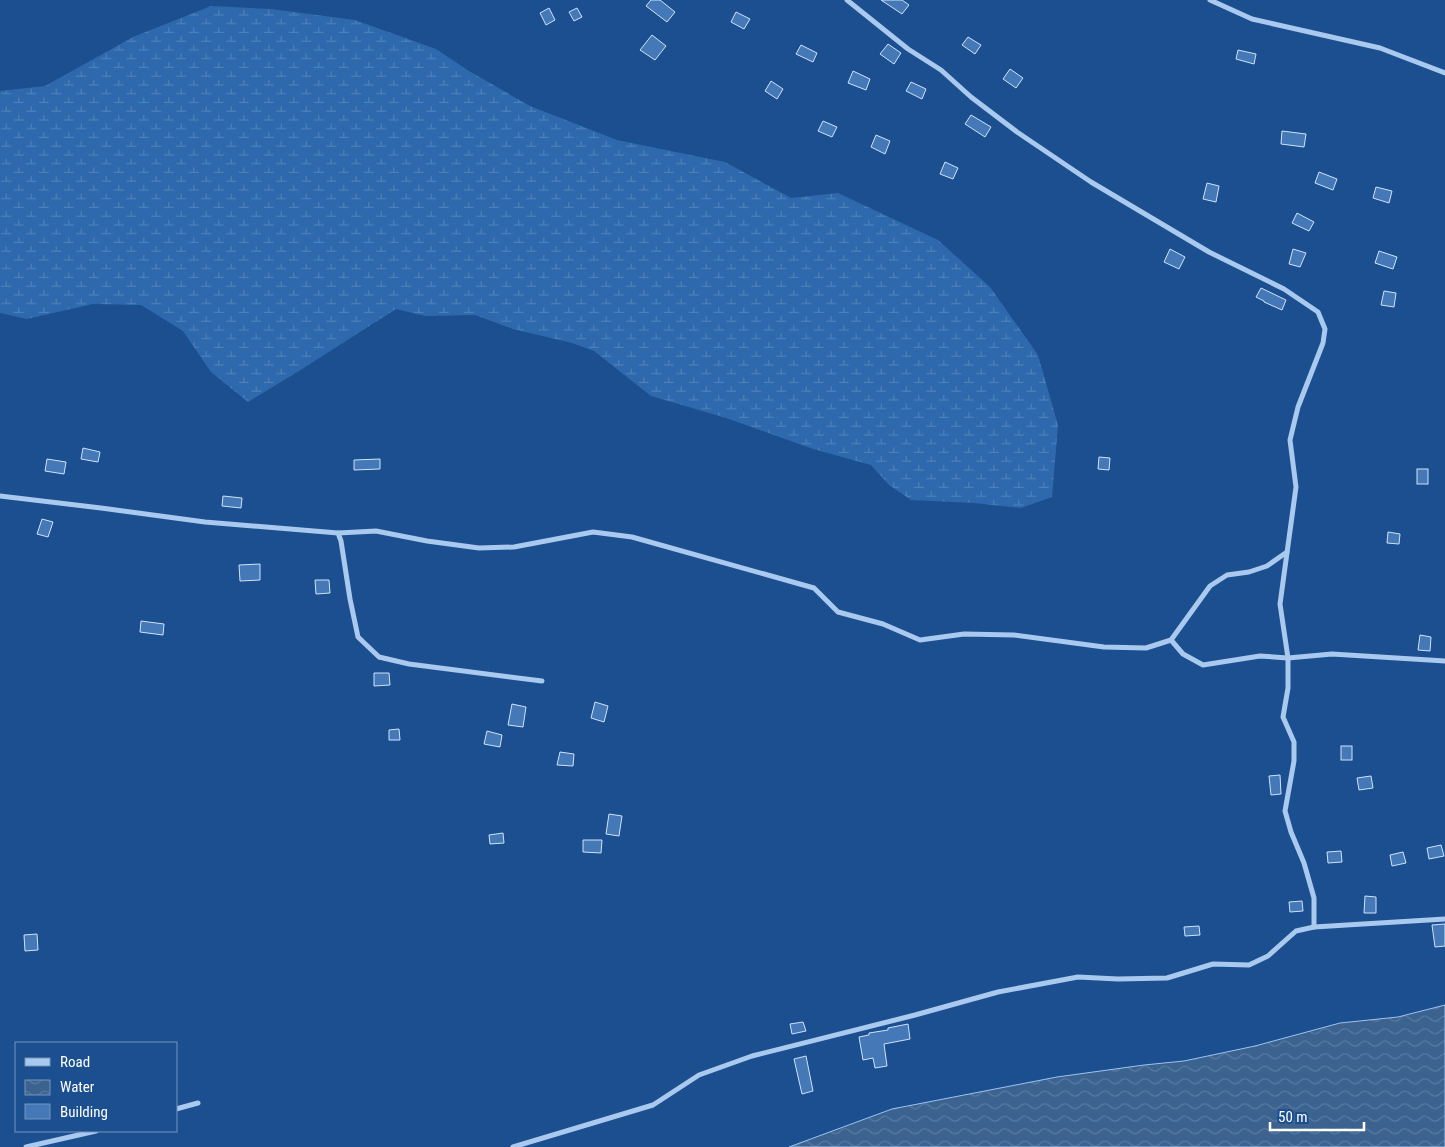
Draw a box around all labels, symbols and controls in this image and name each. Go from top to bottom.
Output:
legend [15,1042,178,1132]
text: Road [60,1053,90,1071]
text: Water [60,1078,95,1096]
scale bar [1270,1100,1364,1132]
text: Building [60,1103,108,1121]
text: 50 m [1278,1108,1308,1126]

